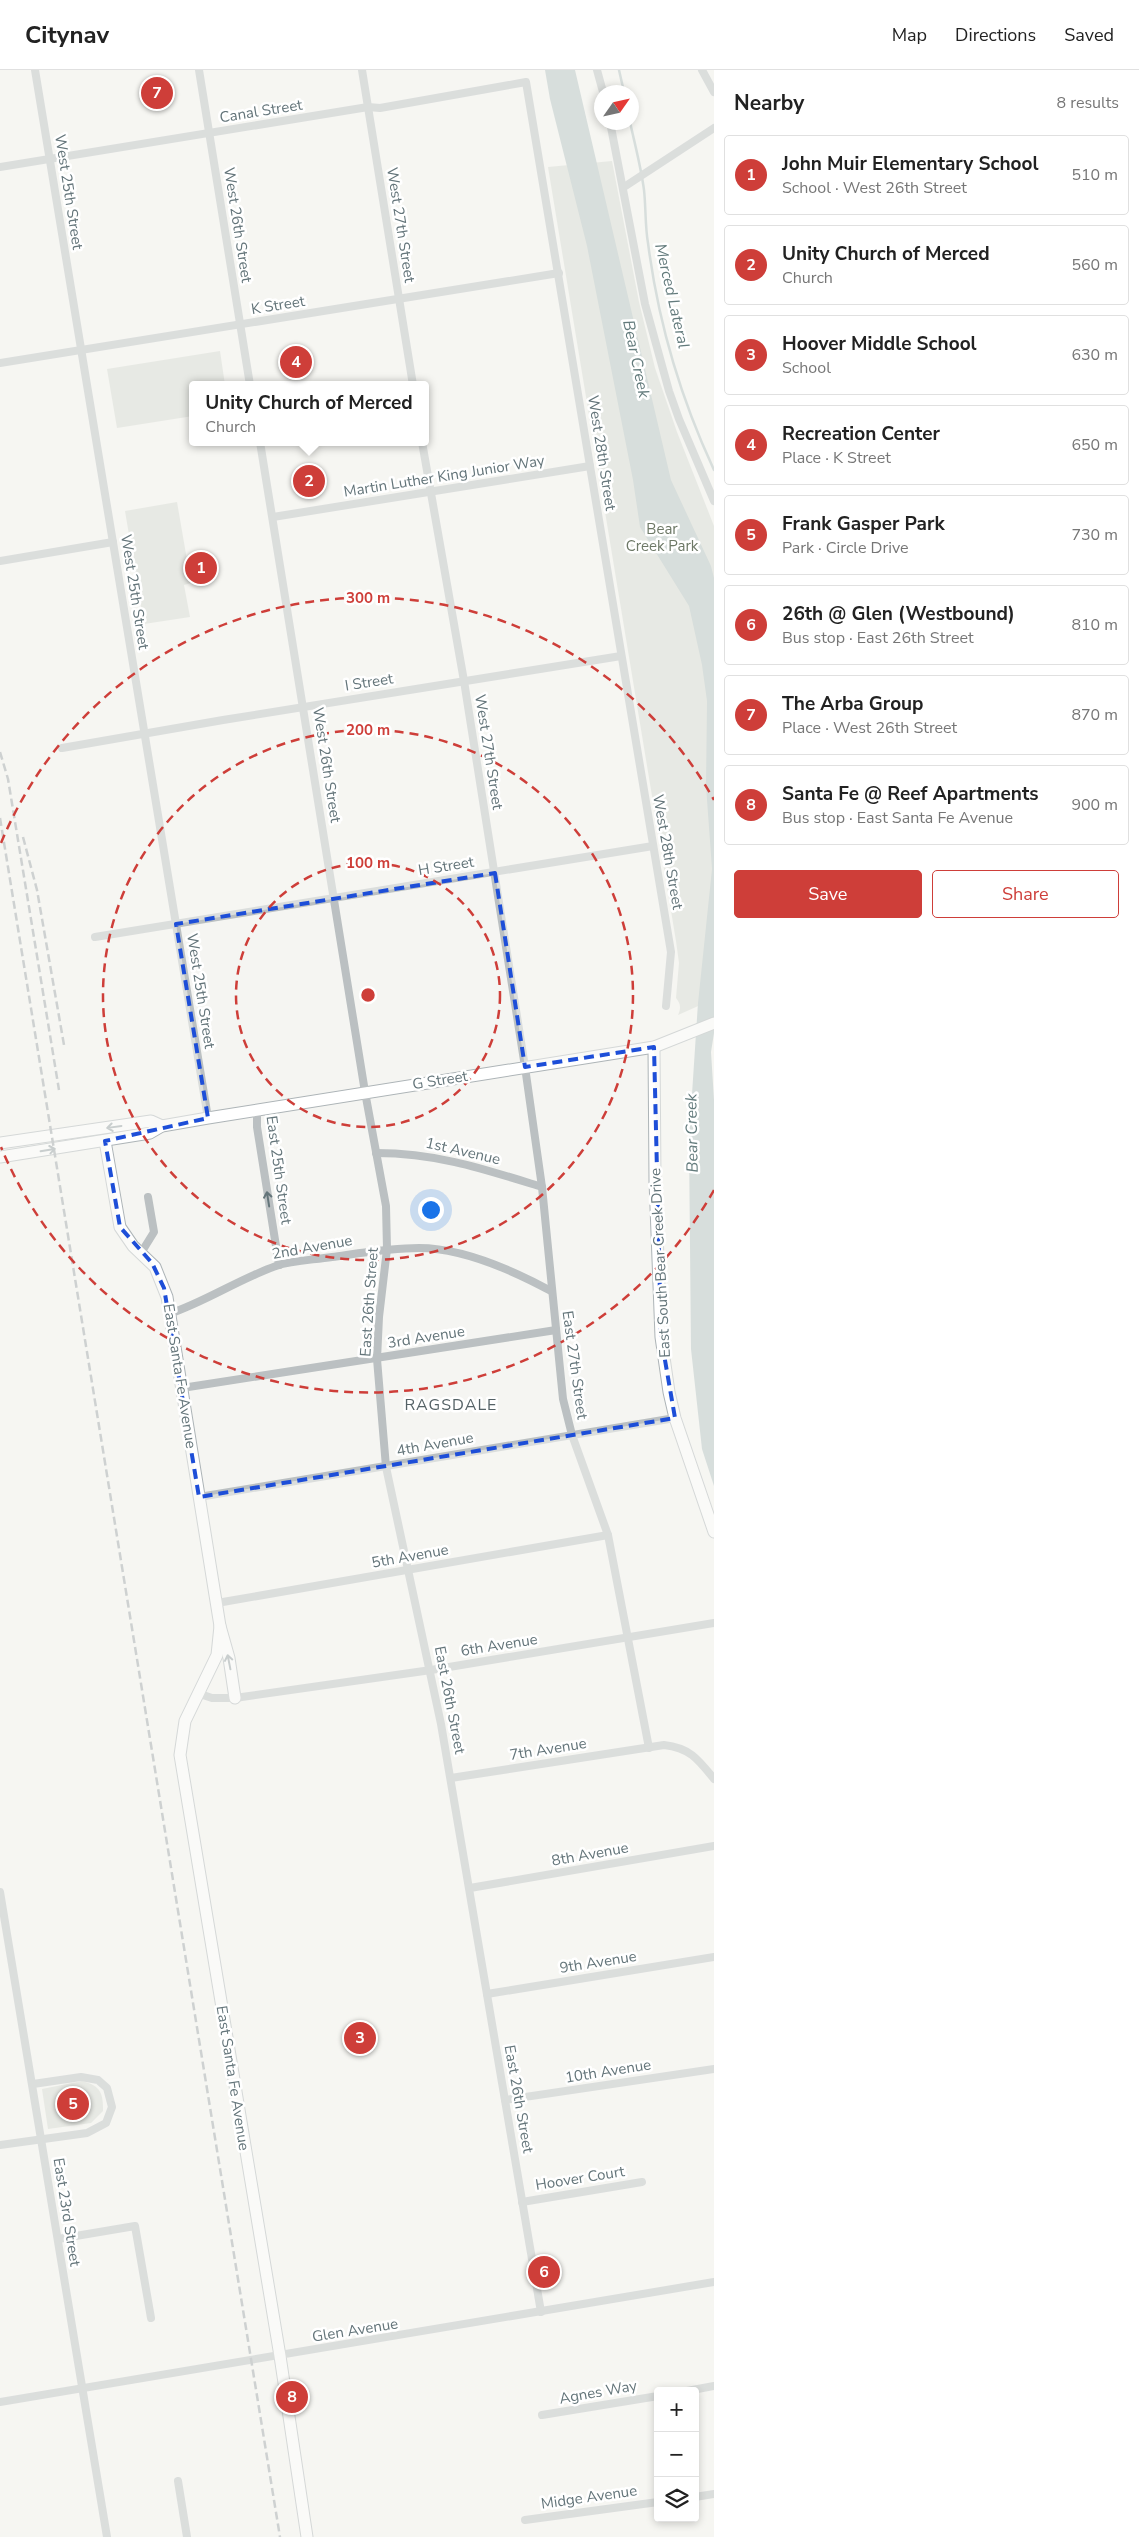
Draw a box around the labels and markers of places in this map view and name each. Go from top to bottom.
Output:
pin: 7 [141,74,173,112]
pin: 4 [280,343,312,381]
pin: 2 [293,462,325,500]
pin: 1 [185,549,217,587]
centre of rings [359,986,377,1004]
pin: 3 [344,2019,376,2057]
pin: 5 [57,2085,89,2123]
pin: 6 [528,2253,560,2291]
pin: 8 [276,2378,308,2416]

